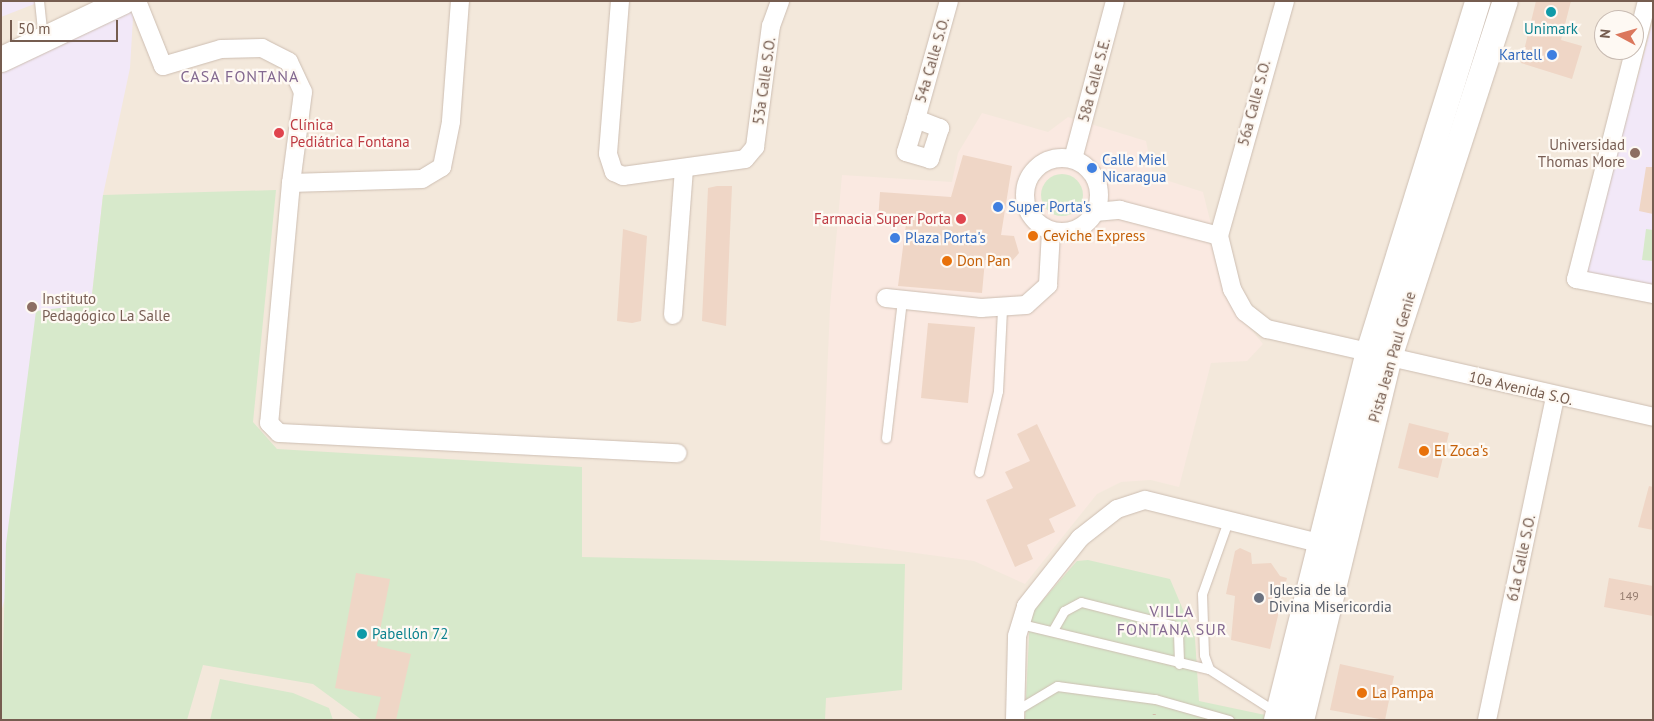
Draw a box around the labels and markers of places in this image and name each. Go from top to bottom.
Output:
marker: Unimark [1545,6,1557,18]
place label: Unimark [1524,20,1578,38]
place label: Kartell [1499,46,1542,64]
marker: Kartell [1546,49,1558,61]
place label: Clínica Pediátrica Fontana [290,115,410,150]
marker: Clínica Pediátrica Fontana [272,126,286,140]
place label: Universidad Thomas More [1538,135,1625,170]
marker: Universidad Thomas More [1629,147,1641,159]
place label: Calle Miel Nicaragua [1102,150,1166,185]
marker: Calle Miel Nicaragua [1086,162,1098,174]
place label: Super Porta's [1008,198,1091,216]
marker: Super Porta's [992,201,1004,213]
place label: Farmacia Super Porta [814,210,951,228]
marker: Farmacia Super Porta [955,213,967,225]
place label: Ceviche Express [1043,227,1145,245]
place label: Plaza Porta's [905,229,986,247]
marker: Ceviche Express [1027,230,1039,242]
marker: Plaza Porta's [889,232,901,244]
place label: Don Pan [957,252,1011,270]
marker: Don Pan [941,255,953,267]
place label: Instituto Pedagógico La Salle [42,289,170,324]
marker: Instituto Pedagógico La Salle [26,301,38,313]
place label: El Zoca's [1434,442,1489,460]
marker: El Zoca's [1418,445,1430,457]
place label: Iglesia de la Divina Misericordia [1269,580,1392,615]
marker: Iglesia de la Divina Misericordia [1253,592,1265,604]
place label: Pabellón 72 [372,625,448,643]
marker: Pabellón 72 [356,628,368,640]
place label: La Pampa [1372,684,1434,702]
marker: La Pampa [1356,687,1368,699]

